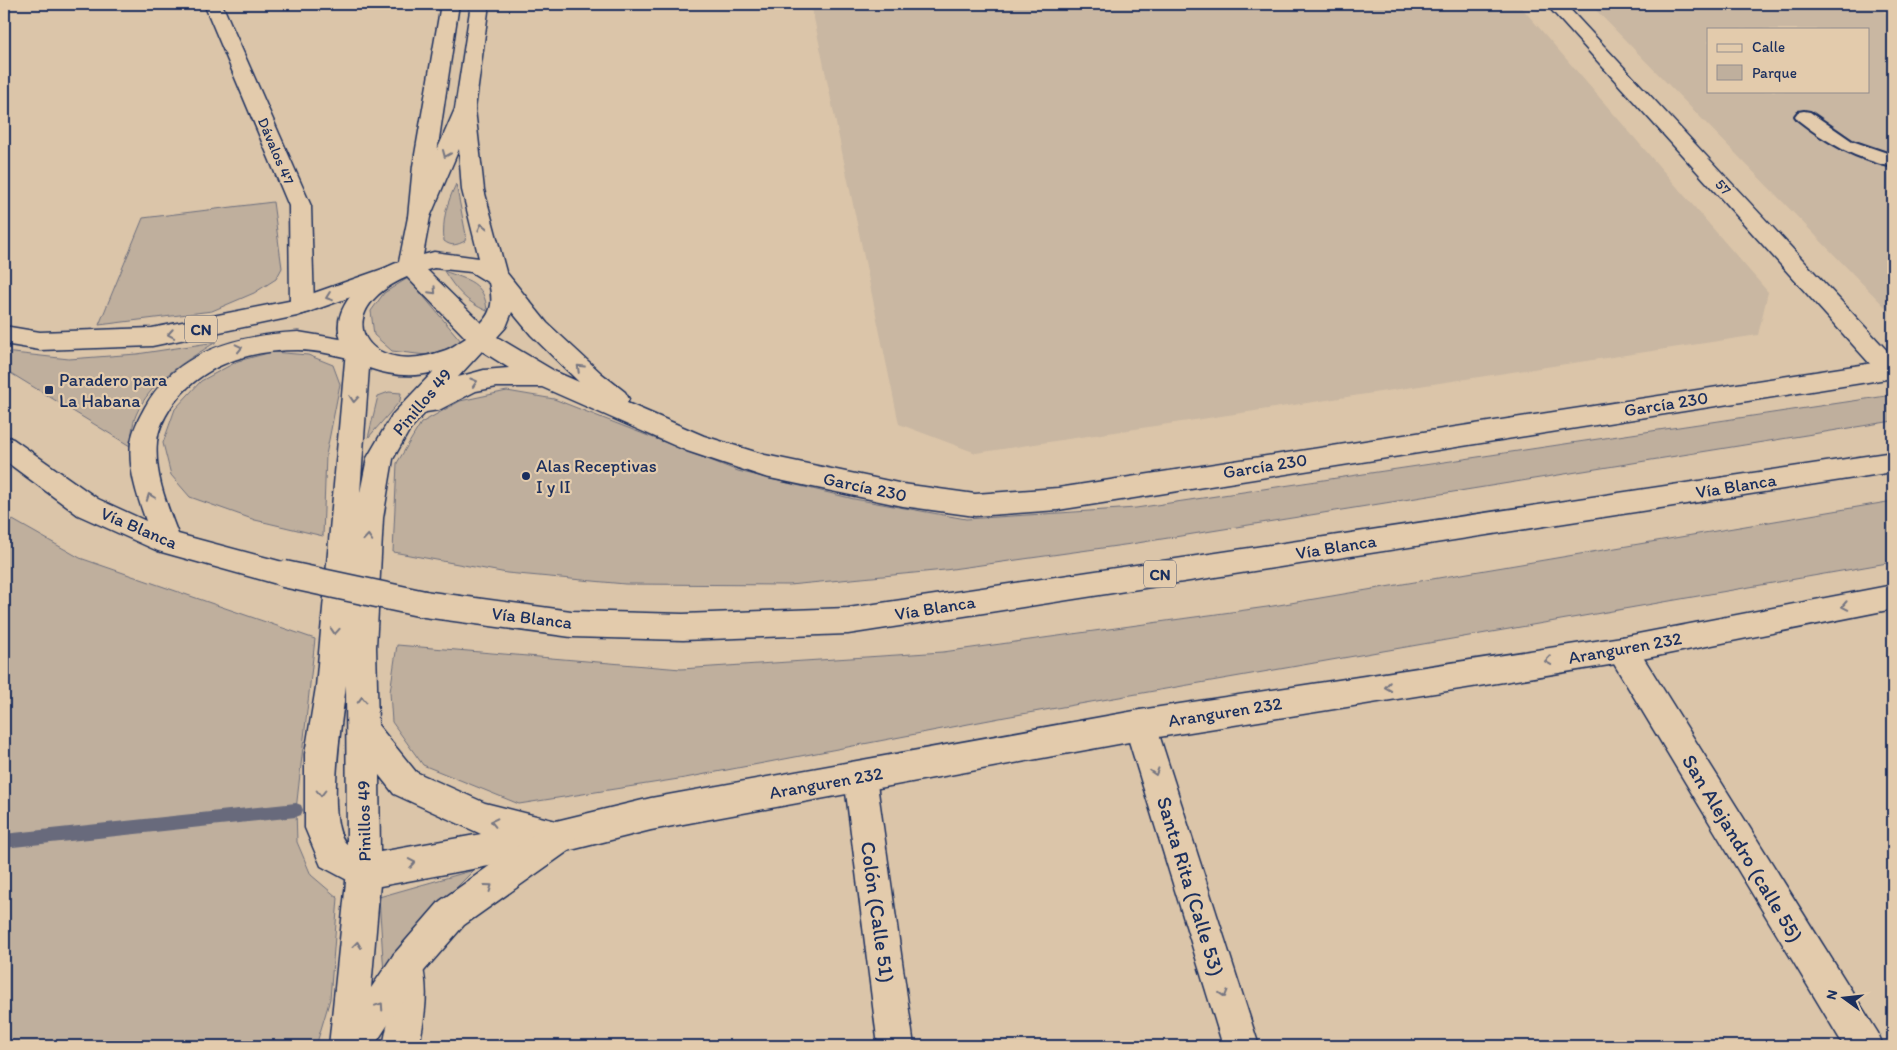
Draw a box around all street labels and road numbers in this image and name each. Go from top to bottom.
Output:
street label: Dávalos 47 [254,115,298,188]
street label: 57 [1711,175,1735,199]
road number: CN [185,316,217,342]
street label: Pinillos 49 [387,364,457,440]
street label: García 230 [1622,386,1710,422]
street label: García 230 [1221,448,1309,484]
street label: García 230 [821,467,909,507]
street label: Vía Blanca [1694,469,1779,503]
street label: Vía Blanca [97,502,181,554]
street label: Vía Blanca [1294,530,1379,564]
road number: CN [1144,560,1176,588]
street label: Vía Blanca [893,591,978,625]
street label: Vía Blanca [490,602,574,634]
street label: Aranguren 232 [1567,627,1684,669]
street label: Aranguren 232 [1167,692,1284,732]
street label: San Alejandro (calle 55) [1677,750,1809,946]
street label: Aranguren 232 [768,762,885,804]
street label: Pinillos 49 [352,780,376,862]
street label: Santa Rita (Calle 53) [1152,793,1230,979]
street label: Colón (Calle 51) [856,840,900,984]

